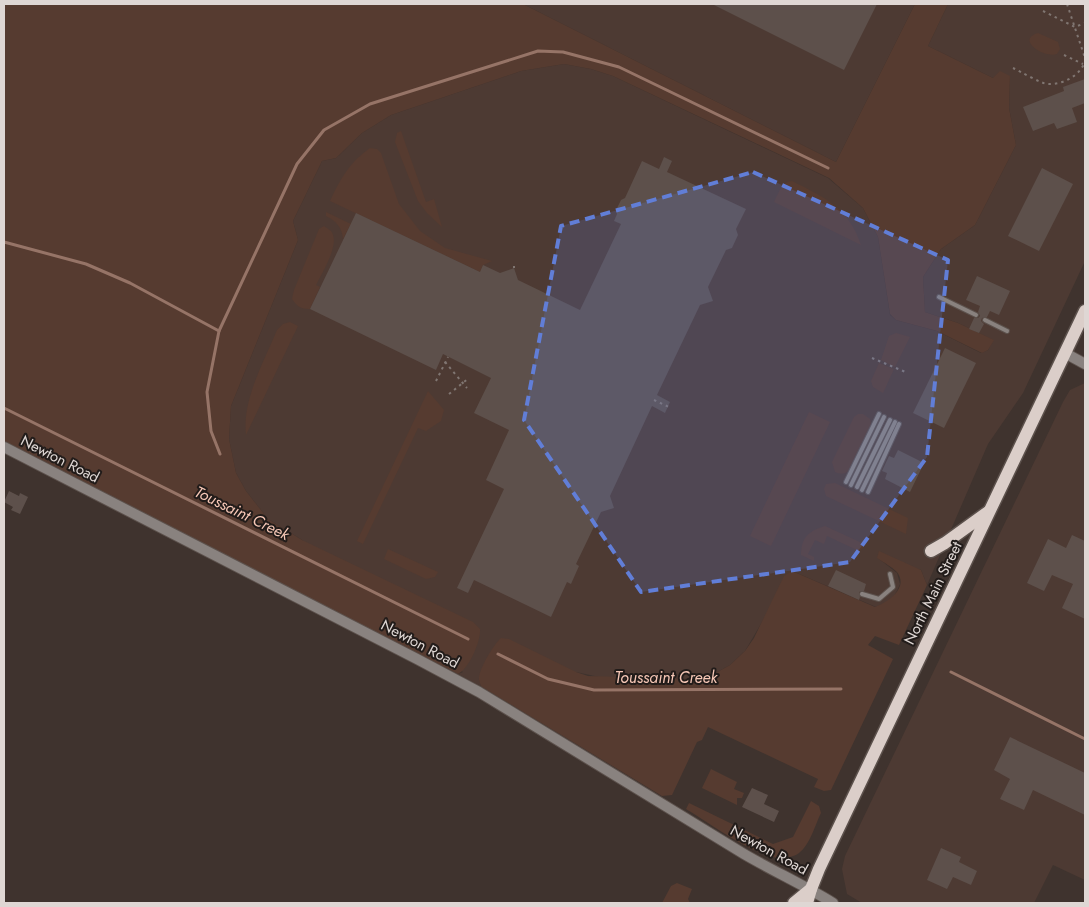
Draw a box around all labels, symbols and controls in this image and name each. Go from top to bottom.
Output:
street label: Newton Road [17,430,103,488]
water label: Toussaint Creek [191,480,294,546]
street label: North Main Street [898,537,968,648]
street label: Newton Road [377,614,463,674]
water label: Toussaint Creek [615,666,719,689]
street label: Newton Road [726,820,812,880]

